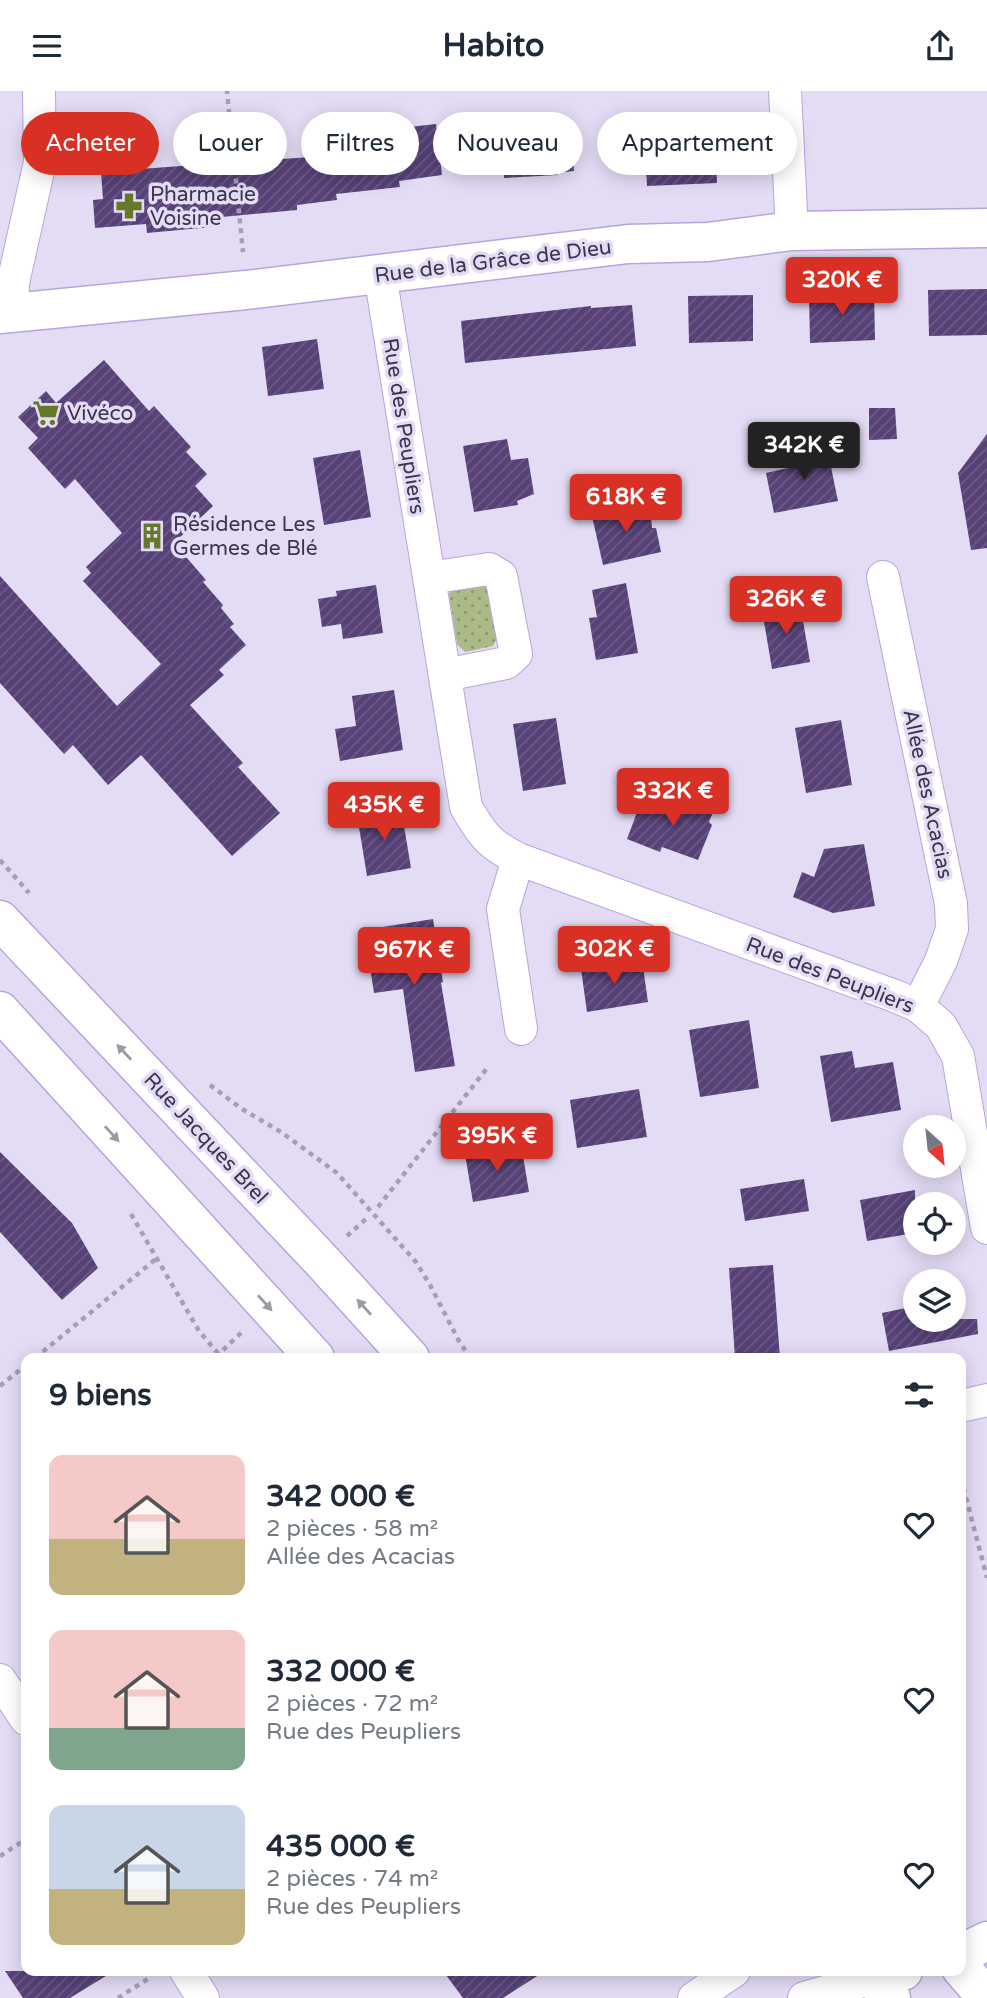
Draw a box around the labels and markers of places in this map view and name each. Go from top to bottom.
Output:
place label: Pharmacie Voisine [150,182,256,231]
pharmacy icon: Pharmacie Voisine [114,191,144,221]
pin: 320K € [785,257,899,317]
supermarket icon: Vivéco [31,398,61,428]
place label: Vivéco [67,401,133,426]
pin: 342K € [747,423,861,482]
pin: 618K € [569,475,683,534]
place label: Résidence Les Germes de Blé [173,512,318,561]
building icon: Résidence Les Germes de Blé [137,521,167,551]
pin: 326K € [729,577,843,636]
pin: 332K € [616,769,730,828]
pin: 435K € [327,783,441,842]
pin: 967K € [357,927,471,987]
pin: 302K € [557,927,671,986]
pin: 395K € [440,1114,554,1173]

